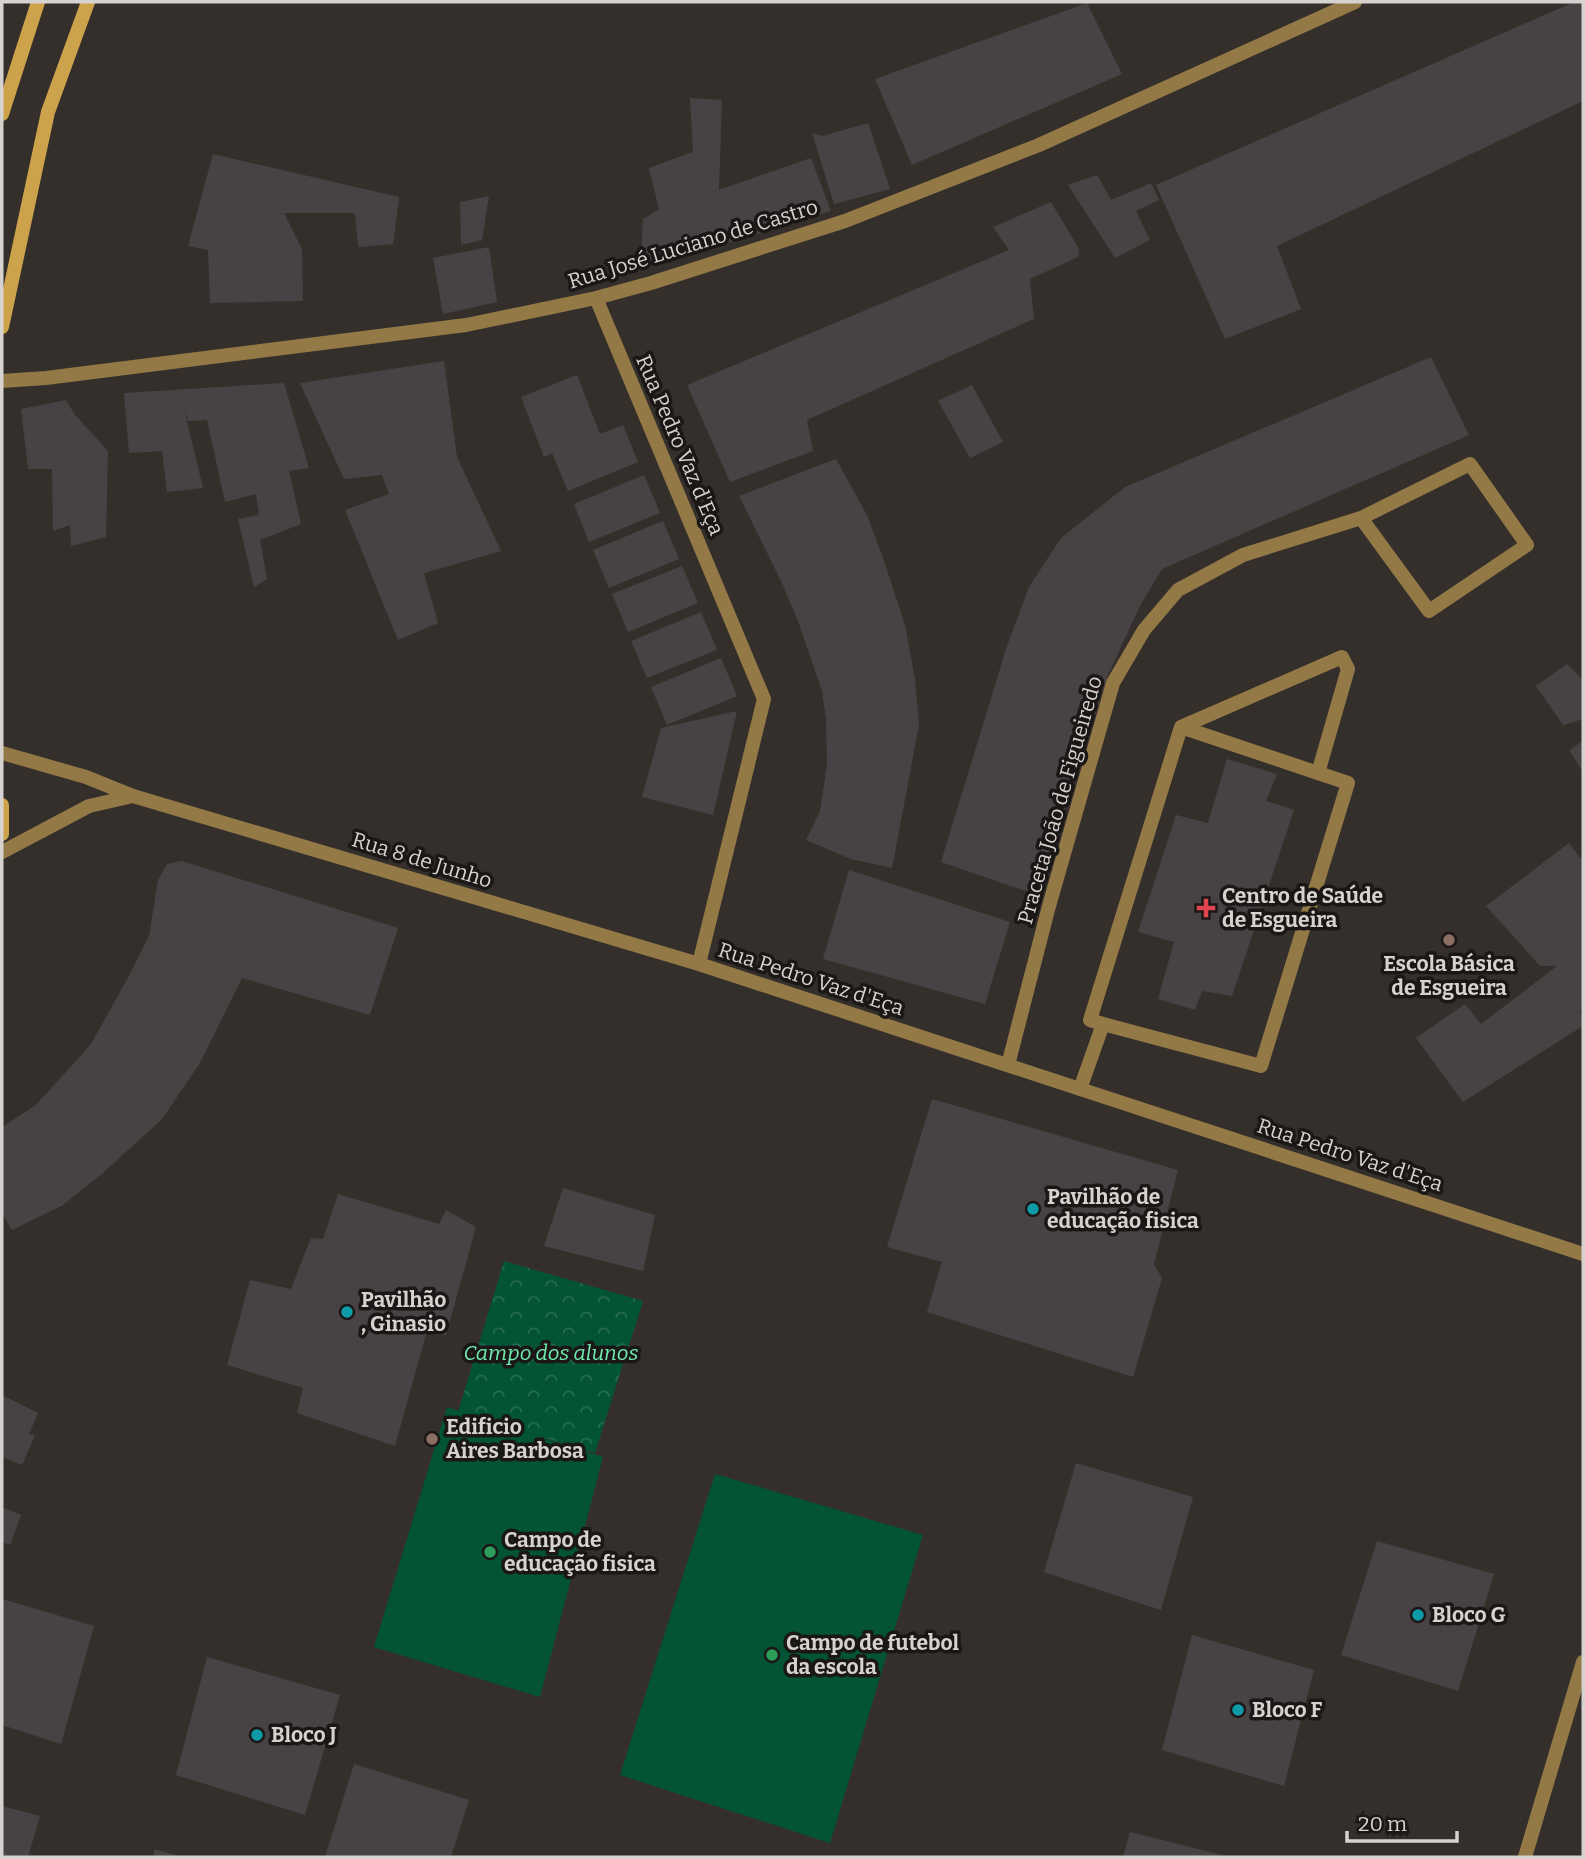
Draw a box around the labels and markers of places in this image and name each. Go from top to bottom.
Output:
place label: Centro de Saúde de Esgueira [1222,883,1383,933]
marker: Centro de Saúde de Esgueira [1196,898,1216,918]
marker: Escola Básica de Esgueira [1441,932,1457,948]
place label: Escola Básica de Esgueira [1383,951,1515,1001]
place label: Pavilhão de educação fisica [1047,1184,1199,1234]
marker: Pavilhão de educação fisica [1025,1201,1041,1217]
place label: Pavilhão , Ginasio [361,1287,446,1337]
marker: Pavilhão , Ginasio [339,1304,355,1320]
place label: Edificio Aires Barbosa [446,1414,584,1464]
marker: Edificio Aires Barbosa [424,1431,440,1447]
place label: Campo de educação fisica [504,1527,656,1577]
marker: Campo de educação fisica [482,1544,498,1560]
place label: Bloco G [1432,1602,1506,1628]
marker: Bloco G [1410,1607,1426,1623]
place label: Campo de futebol da escola [786,1630,960,1680]
marker: Campo de futebol da escola [764,1647,780,1663]
place label: Bloco F [1252,1697,1322,1723]
marker: Bloco F [1230,1702,1246,1718]
place label: Bloco J [271,1722,337,1748]
marker: Bloco J [249,1727,265,1743]

